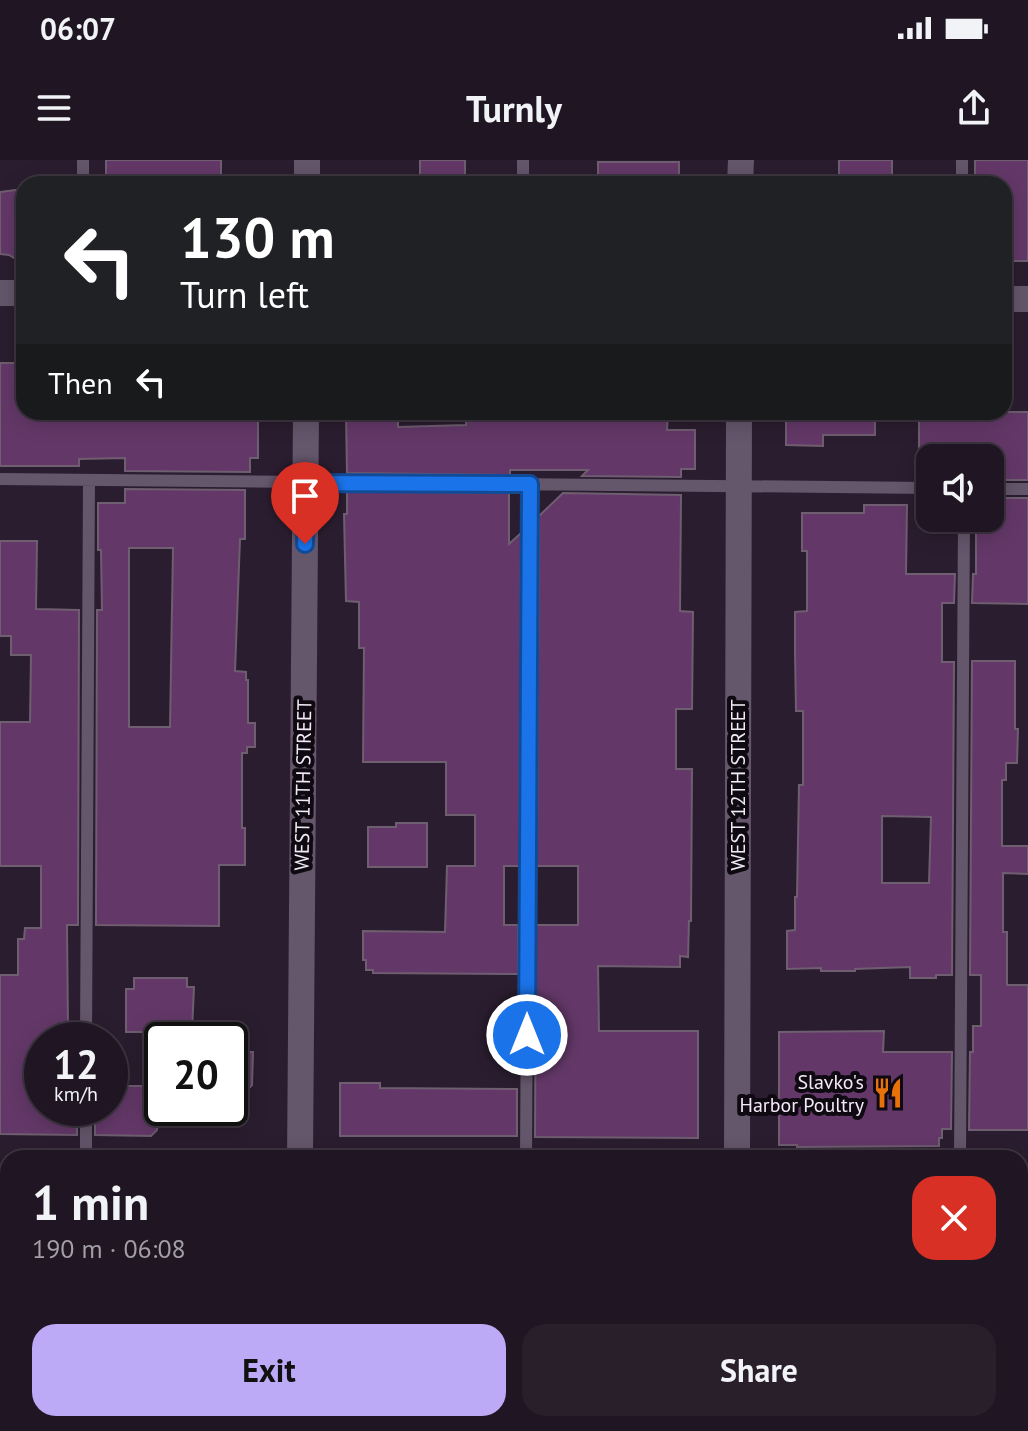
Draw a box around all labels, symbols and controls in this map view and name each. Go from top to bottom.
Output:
text: 06:07 [40,9,116,48]
text: Turnly [466,85,562,132]
icon: menu [32,86,76,130]
icon: share [952,86,996,130]
text: 130 m [180,201,335,273]
icon: left [48,208,152,312]
text: Turn left [180,271,309,318]
icon: left [129,360,173,404]
text: Then [48,363,113,402]
map controls [916,444,1004,532]
button: sound [916,444,1004,532]
pin [271,462,339,544]
icon: arrive [283,474,327,518]
street label: WEST 11TH STREET [289,699,317,871]
street label: WEST 12TH STREET [725,699,751,871]
position arrow [485,993,569,1077]
speed limit sign: 20 [144,1022,248,1126]
text: 12 [53,1038,99,1090]
place label: Slavko's Harbor Poultry [739,1069,865,1118]
restaurant icon: Slavko's Harbor Poultry [871,1076,905,1110]
text: km/h [54,1081,98,1107]
text: 1 min [32,1171,149,1233]
button: close [912,1176,996,1260]
text: 190 m · 06:08 [32,1232,186,1265]
button: Exit [32,1324,506,1416]
button: Share [522,1324,996,1416]

